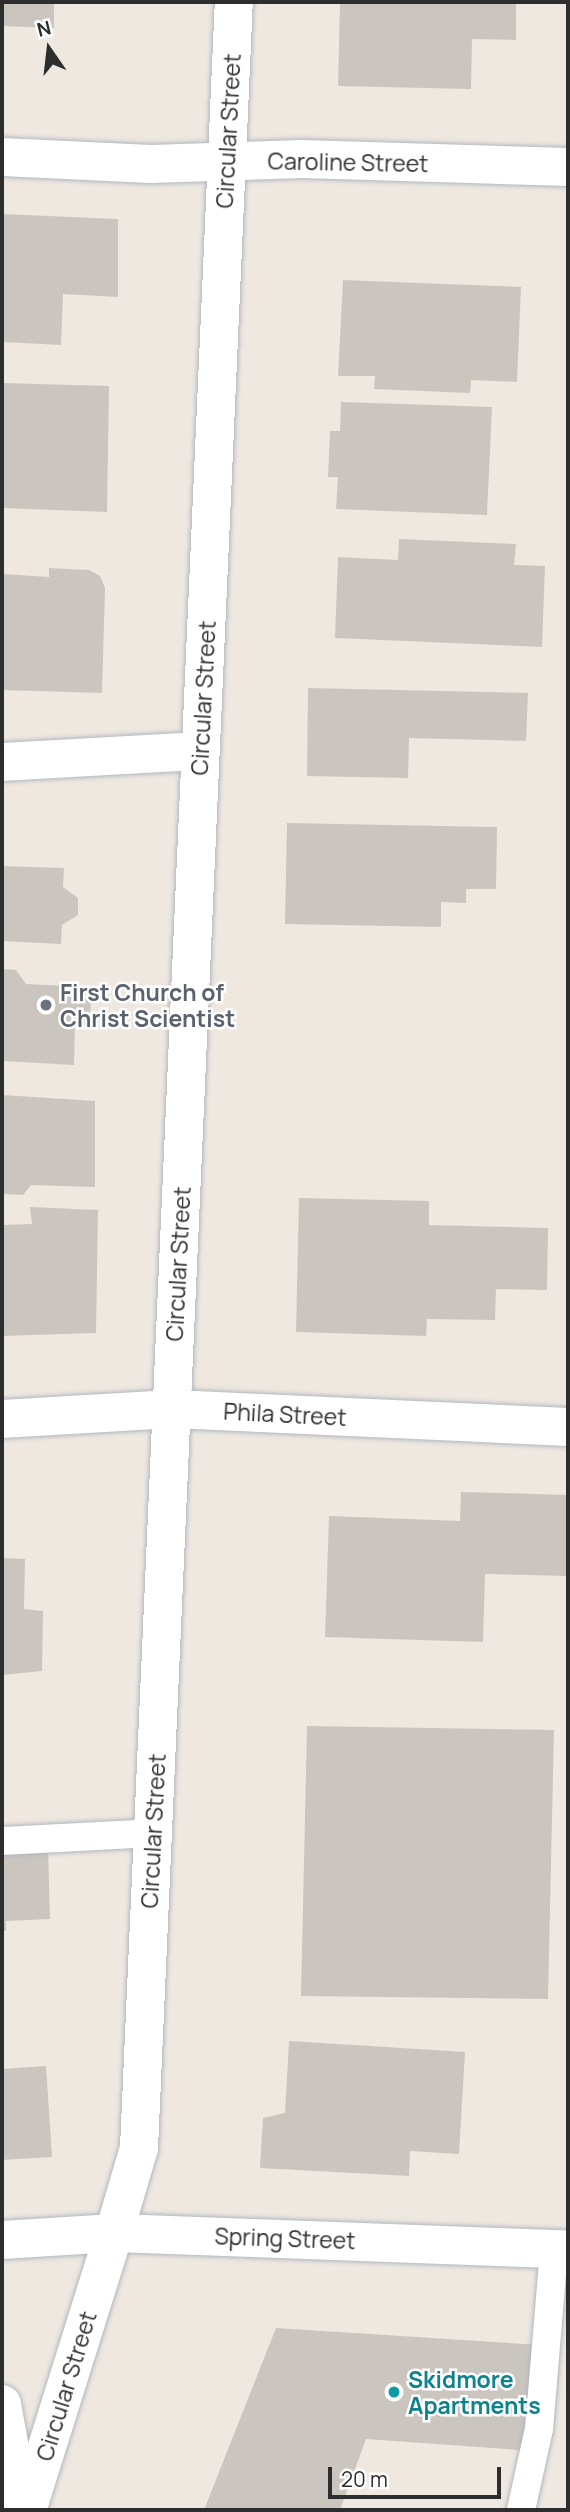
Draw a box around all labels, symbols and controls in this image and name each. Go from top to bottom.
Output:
north arrow [14,14,84,84]
text: N [34,14,54,43]
street label: Circular Street [210,53,246,209]
street label: Caroline Street [267,147,429,177]
street label: Circular Street [185,620,221,776]
place label: First Church of Christ Scientist [60,978,235,1032]
marker: First Church of Christ Scientist [38,997,54,1013]
street label: Circular Street [160,1186,196,1342]
street label: Phila Street [223,1397,347,1431]
street label: Circular Street [135,1753,171,1909]
street label: Spring Street [214,2222,356,2254]
street label: Circular Street [30,2308,102,2464]
place label: Skidmore Apartments [408,2365,541,2419]
marker: Skidmore Apartments [386,2384,402,2400]
scale bar [332,2452,505,2496]
text: 20 m [341,2465,388,2493]

